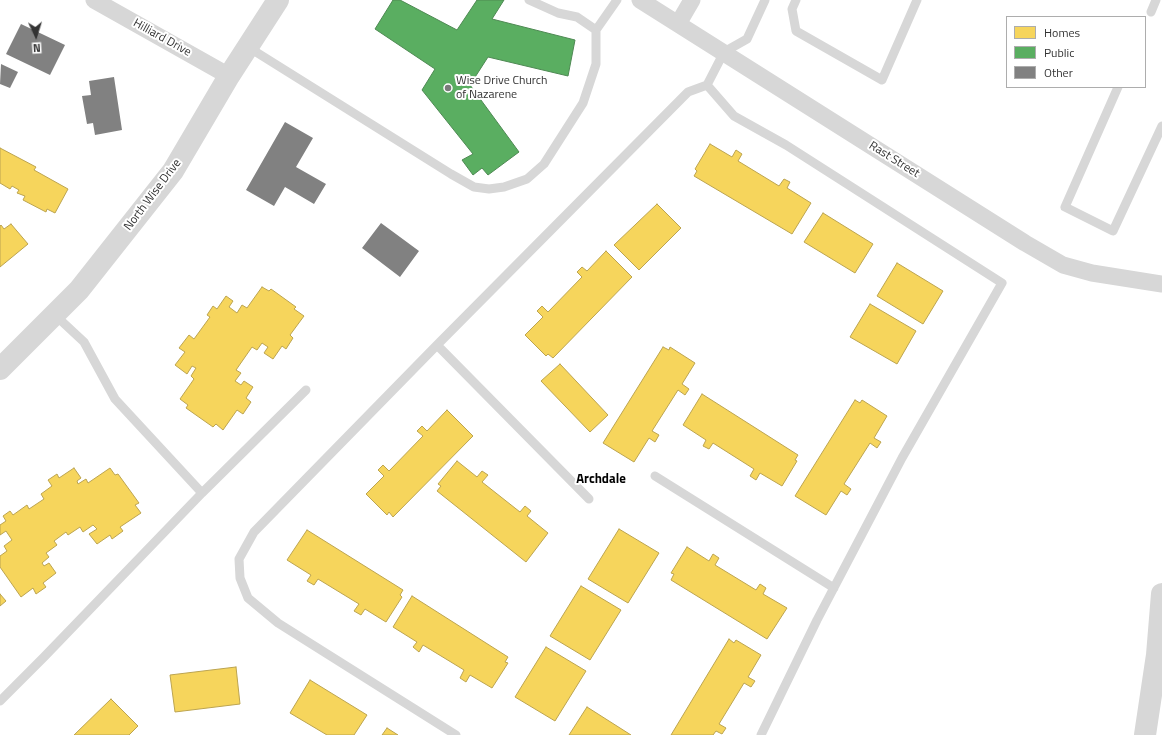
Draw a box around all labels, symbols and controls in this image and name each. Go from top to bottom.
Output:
north arrow [16,16,56,56]
street label: Hilliard Drive [130,16,194,60]
legend [1006,16,1146,88]
text: Homes [1044,23,1080,42]
text: N [32,40,41,56]
text: Public [1044,43,1074,62]
text: Other [1044,63,1073,82]
place label: Wise Drive Church of Nazarene [456,74,547,102]
marker: Wise Drive Church of Nazarene [443,83,453,93]
street label: Rast Street [866,139,922,181]
street label: North Wise Drive [121,156,185,234]
district label: Archdale [576,472,626,488]

